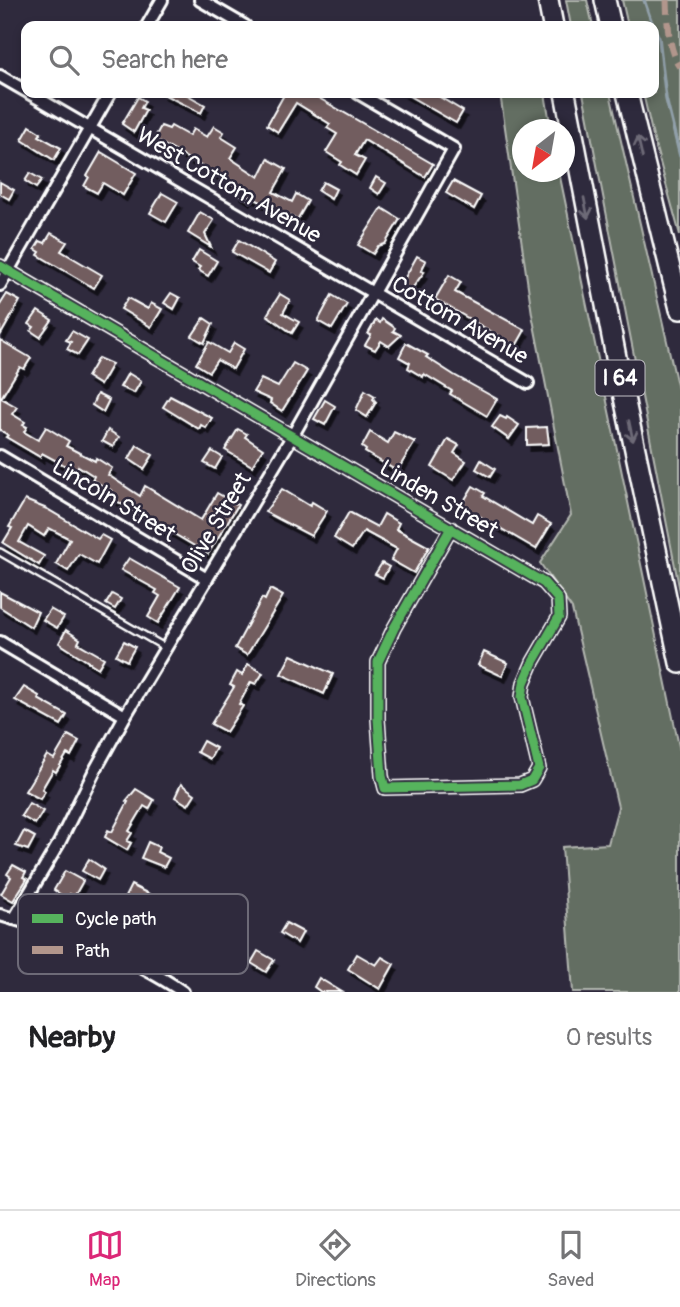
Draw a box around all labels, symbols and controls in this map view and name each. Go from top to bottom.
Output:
search box [21,21,659,98]
icon: search [45,41,83,79]
text: Search here [101,44,228,76]
north arrow [512,119,575,182]
street label: West Cottom Avenue [132,120,327,250]
one-way arrow [633,136,646,159]
one-way arrow [580,196,593,219]
street label: Cottom Avenue [387,269,534,371]
road number: I 64 [596,360,644,396]
one-way arrow [624,419,638,442]
street label: Lincoln Street [47,452,182,549]
street label: Linden Street [374,453,504,545]
street label: Olive Street [174,466,258,579]
legend [18,894,248,974]
text: Cycle path [75,907,156,931]
text: Path [75,939,110,963]
text: Nearby [28,1019,115,1056]
text: 0 results [566,1023,652,1052]
tab: Map [86,1226,124,1292]
tab: Directions [295,1226,376,1292]
tab: Saved [547,1226,594,1292]

